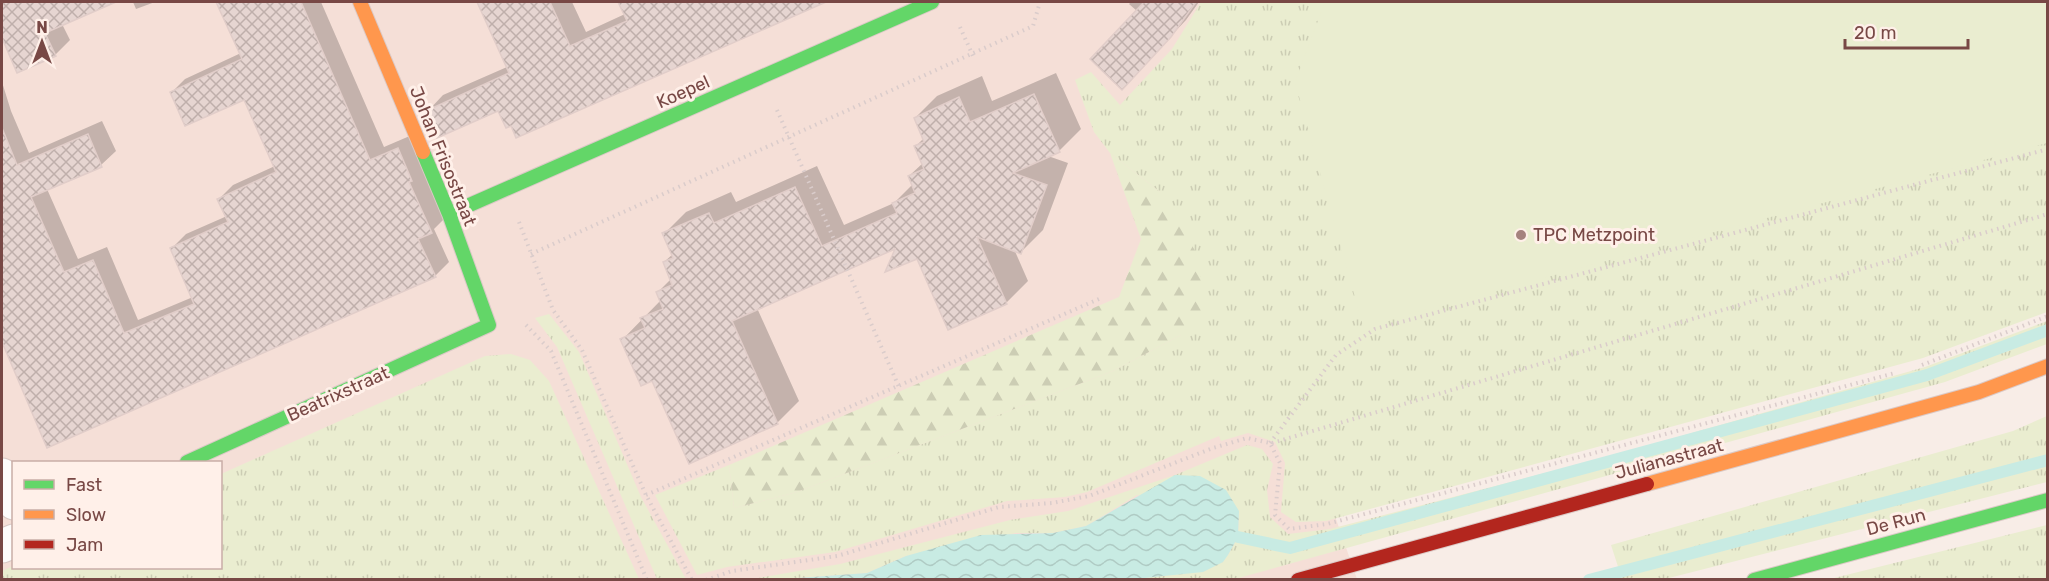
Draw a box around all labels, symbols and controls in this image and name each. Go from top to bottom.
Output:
north arrow [12,12,72,72]
scale bar [1845,12,1968,50]
text: N [36,18,48,37]
text: 20 m [1854,22,1896,44]
street label: Koepel [653,71,713,113]
street label: Johan Frisostraat [405,83,481,229]
place label: TPC Metzpoint [1533,224,1655,246]
marker: TPC Metzpoint [1514,228,1528,242]
street label: Beatrixstraat [283,362,393,426]
street label: Julianastraat [1612,434,1726,484]
legend [12,461,222,569]
text: Fast [66,474,102,496]
text: Slow [66,504,106,526]
street label: De Run [1864,504,1928,540]
text: Jam [66,534,103,556]

